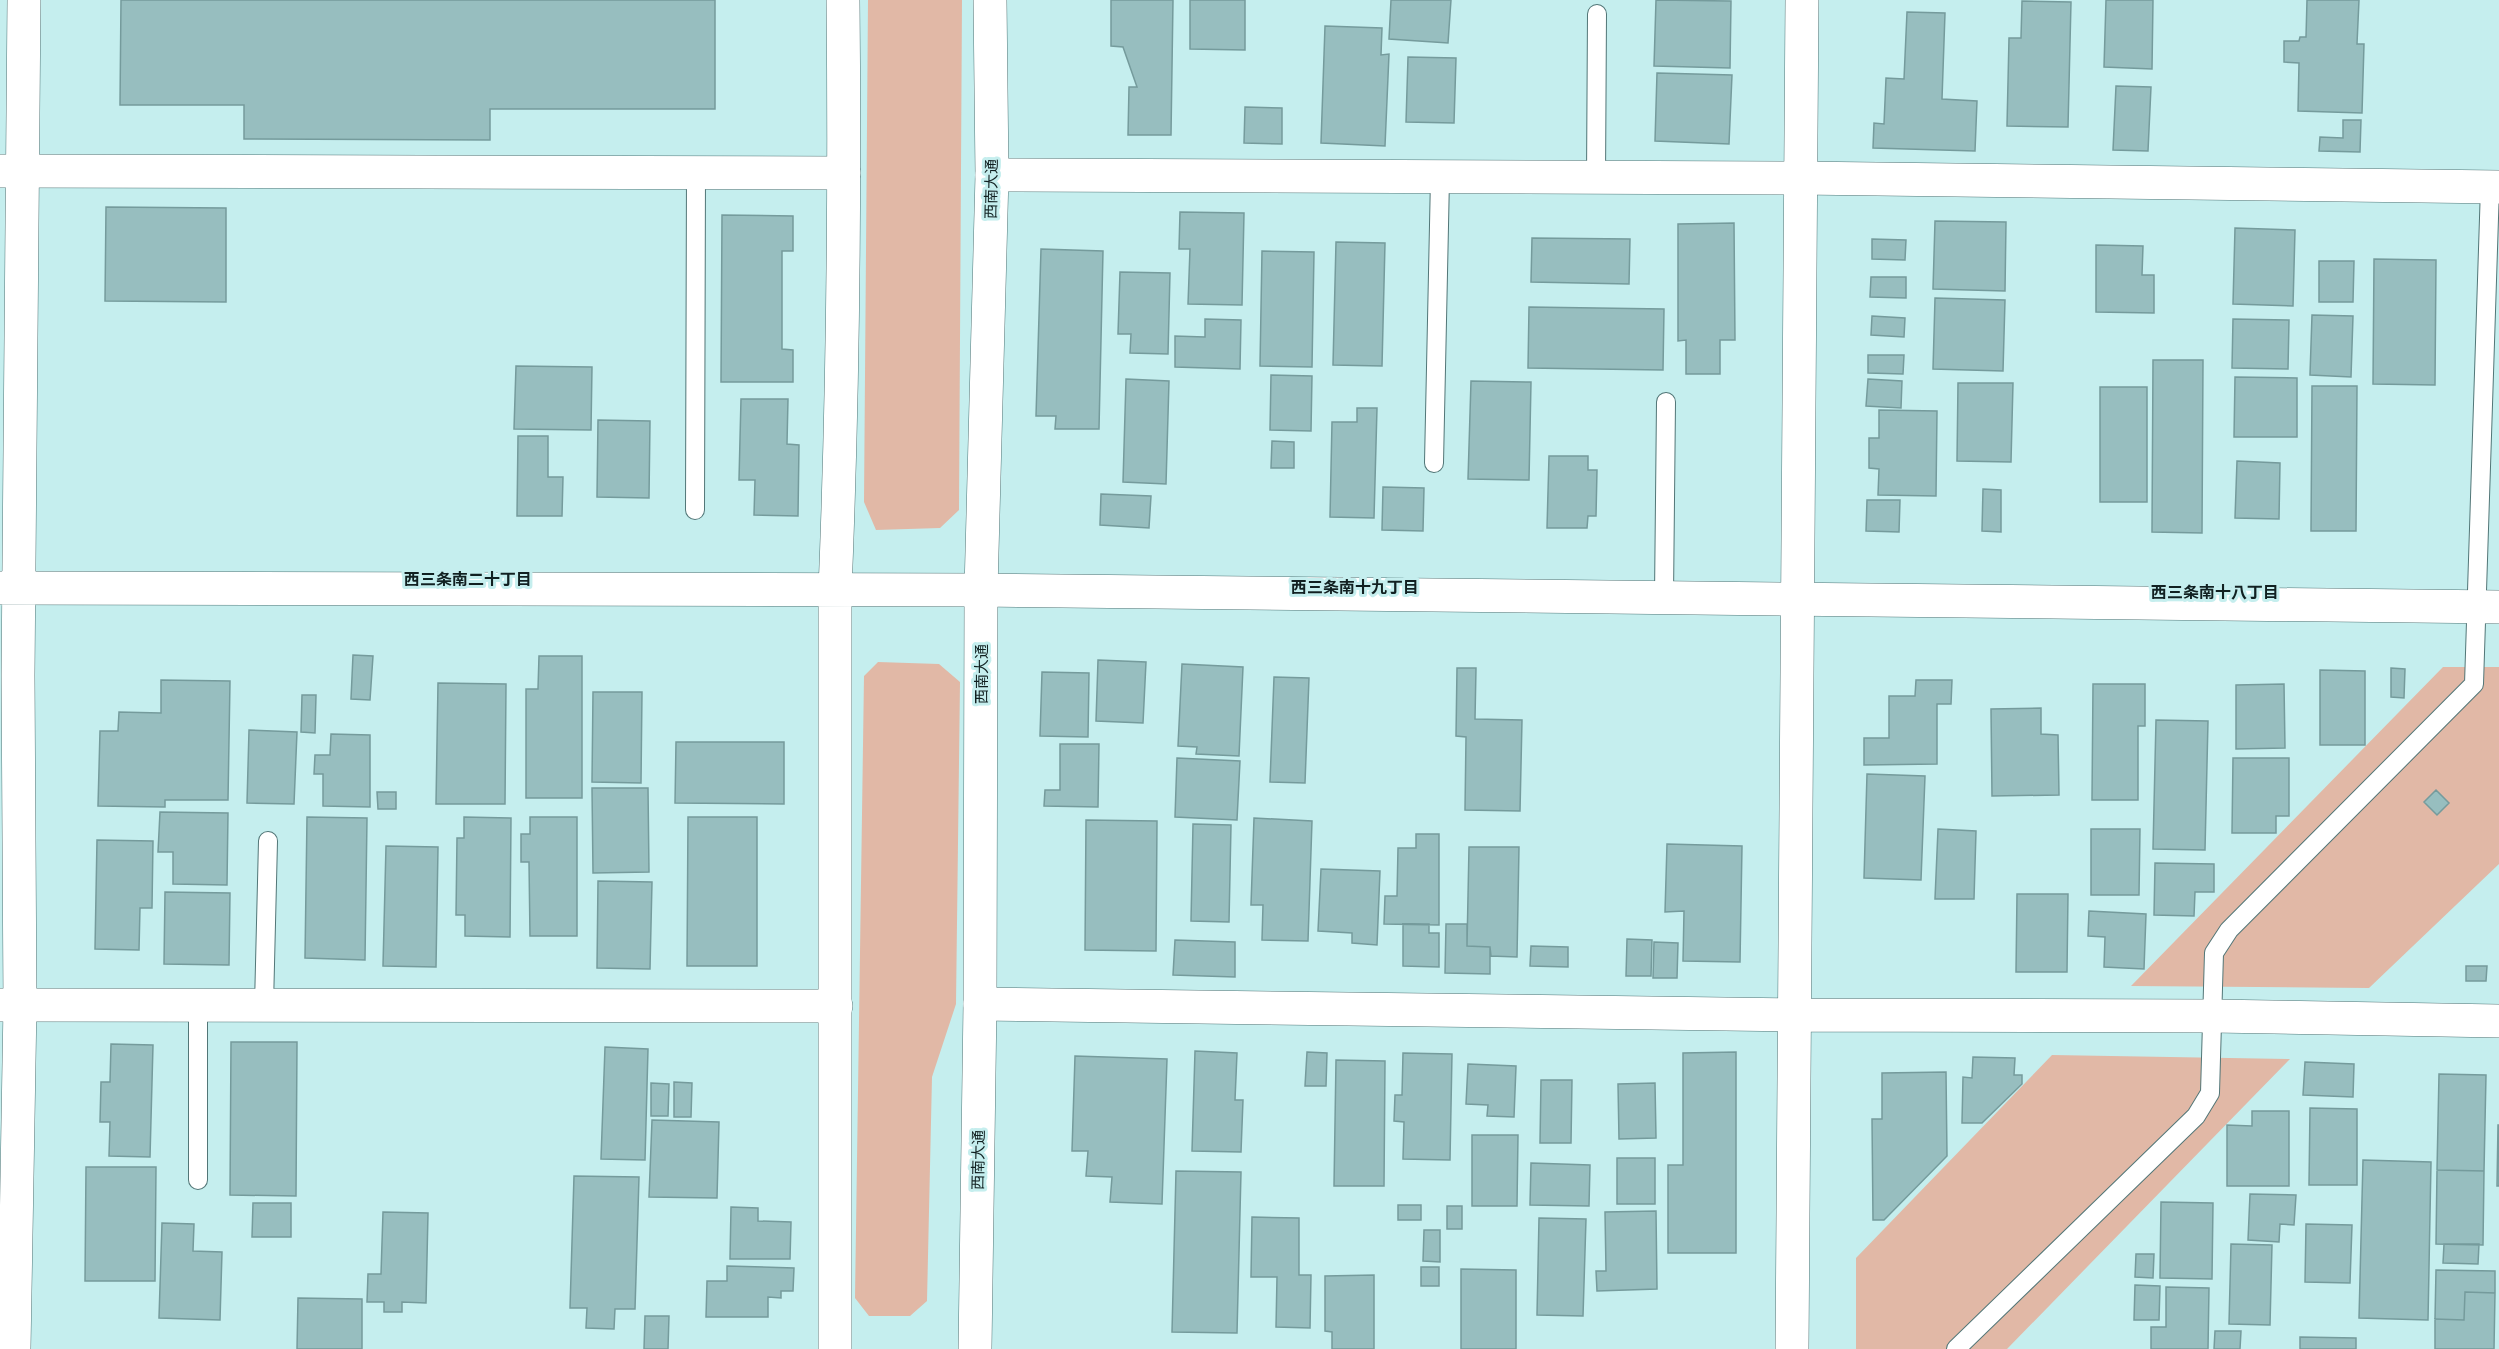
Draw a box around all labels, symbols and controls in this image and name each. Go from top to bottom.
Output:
street label: 西南大通 [981,159,1001,219]
district label: 西三条南二十丁目 [404,569,532,589]
district label: 西三条南十九丁目 [1291,577,1419,597]
district label: 西三条南十八丁目 [2151,582,2279,602]
street label: 西南大通 [972,644,991,704]
street label: 西南大通 [968,1130,988,1190]

